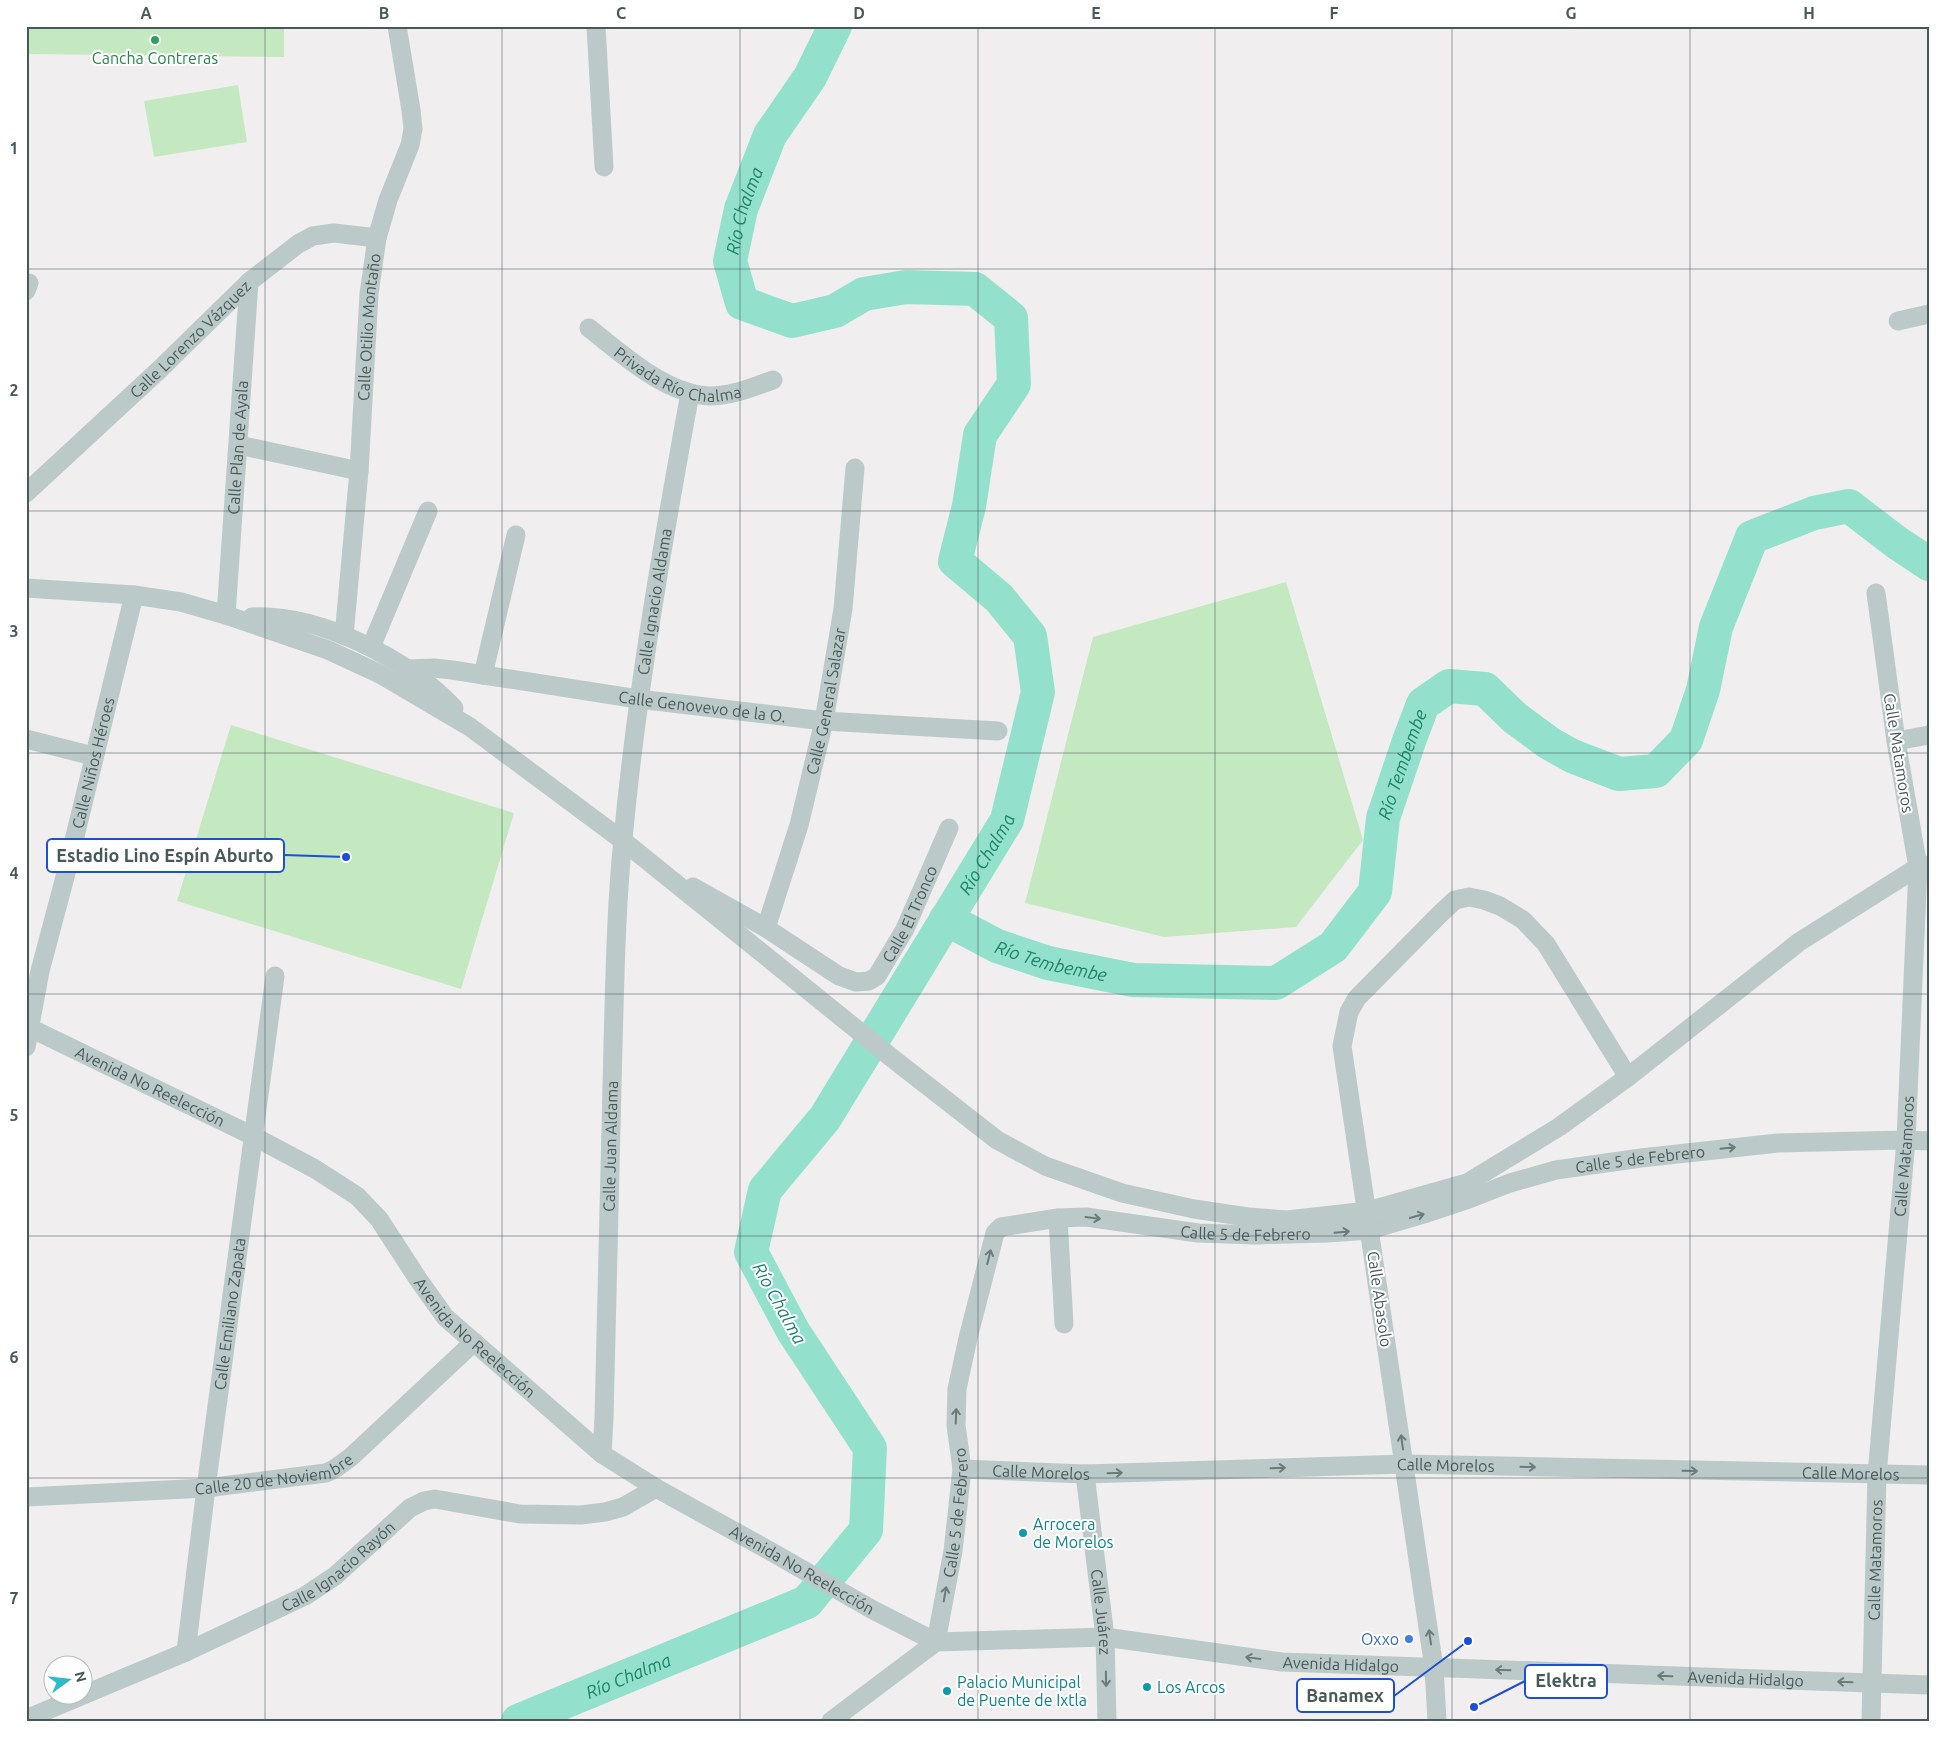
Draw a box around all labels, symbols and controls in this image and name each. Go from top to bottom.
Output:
text: A [140,4,152,22]
text: B [379,4,389,22]
text: C [616,4,626,22]
text: D [853,4,865,22]
text: E [1091,4,1101,22]
text: F [1330,4,1339,22]
text: G [1565,4,1577,22]
text: H [1803,4,1815,22]
marker: Cancha Contreras [149,34,161,46]
place label: Cancha Contreras [92,49,218,67]
text: 1 [9,139,19,157]
water label: Río Chalma [722,164,766,256]
street label: Calle Otilio Montaño [354,252,384,401]
street label: Calle Lorenzo Vázquez [126,277,254,401]
street label: Privada Río Chalma [611,343,743,405]
street label: Calle Plan de Ayala [224,380,251,515]
text: 2 [9,381,19,399]
street label: Calle Ignacio Aldama [634,527,675,676]
text: 3 [9,622,19,640]
street label: Calle General Salazar [802,626,849,776]
street label: Calle Genovevo de la O. [617,687,787,725]
street label: Calle Matamoros [1881,692,1917,814]
street label: Calle Niños Héroes [68,695,118,830]
water label: Río Tembembe [1373,707,1430,822]
water label: Río Chalma [954,812,1018,898]
callout: Estadio Lino Espín Aburto [47,839,284,872]
text: Estadio Lino Espín Aburto [56,845,274,865]
street label: Calle El Tronco [878,863,941,965]
text: 4 [9,864,19,882]
water label: Río Tembembe [993,936,1109,985]
street label: Avenida No Reelección [73,1042,228,1130]
street label: Calle Juan Aldama [600,1080,621,1212]
street label: Calle Matamoros [1890,1095,1917,1217]
text: 5 [9,1106,19,1124]
street label: Calle 5 de Febrero [1574,1142,1706,1176]
one-way arrow [1720,1144,1736,1153]
one-way arrow [1408,1211,1424,1221]
one-way arrow [1085,1213,1101,1223]
street label: Calle 5 de Febrero [1179,1222,1311,1244]
one-way arrow [1334,1227,1350,1237]
street label: Calle Emiliano Zapata [210,1236,249,1391]
one-way arrow [985,1249,994,1265]
street label: Calle Abasolo [1364,1250,1396,1348]
water label: Río Chalma [749,1259,811,1348]
street label: Avenida No Reelección [411,1274,539,1401]
text: 6 [9,1348,19,1366]
one-way arrow [951,1408,961,1424]
one-way arrow [1396,1434,1406,1450]
street label: Calle 5 de Febrero [939,1447,971,1579]
street label: Calle 20 de Noviembre [194,1450,356,1498]
street label: Calle Morelos [1397,1455,1495,1475]
street label: Calle Morelos [992,1461,1090,1483]
one-way arrow [1519,1462,1535,1472]
street label: Calle Morelos [1802,1463,1900,1483]
one-way arrow [1270,1464,1286,1473]
one-way arrow [1682,1466,1698,1476]
one-way arrow [1107,1469,1123,1478]
street label: Calle Matamoros [1864,1499,1885,1621]
place label: Arrocera de Morelos [1033,1515,1114,1551]
street label: Calle Ignacio Rayón [278,1517,398,1615]
street label: Avenida No Reelección [727,1522,878,1618]
marker: Arrocera de Morelos [1017,1527,1029,1539]
street label: Calle Juárez [1088,1568,1114,1655]
one-way arrow [940,1586,950,1602]
text: 7 [9,1589,19,1607]
place label: Oxxo [1361,1630,1399,1648]
one-way arrow [1425,1630,1435,1646]
marker: Oxxo [1403,1633,1415,1645]
water label: Río Chalma [583,1649,674,1702]
one-way arrow [1246,1653,1262,1663]
street label: Avenida Hidalgo [1282,1653,1399,1675]
north arrow [42,1654,92,1704]
callout: Elektra [1525,1665,1607,1698]
one-way arrow [1495,1666,1511,1675]
street label: Avenida Hidalgo [1687,1667,1804,1690]
text: N [71,1670,90,1684]
text: Elektra [1535,1670,1597,1690]
one-way arrow [1101,1671,1111,1687]
one-way arrow [1657,1671,1674,1681]
place label: Palacio Municipal de Puente de Ixtla [957,1673,1087,1709]
one-way arrow [1837,1677,1854,1687]
place label: Los Arcos [1157,1678,1225,1696]
callout: Banamex [1297,1679,1394,1712]
marker: Los Arcos [1141,1681,1153,1693]
marker: Palacio Municipal de Puente de Ixtla [941,1685,953,1697]
text: Banamex [1306,1685,1384,1705]

